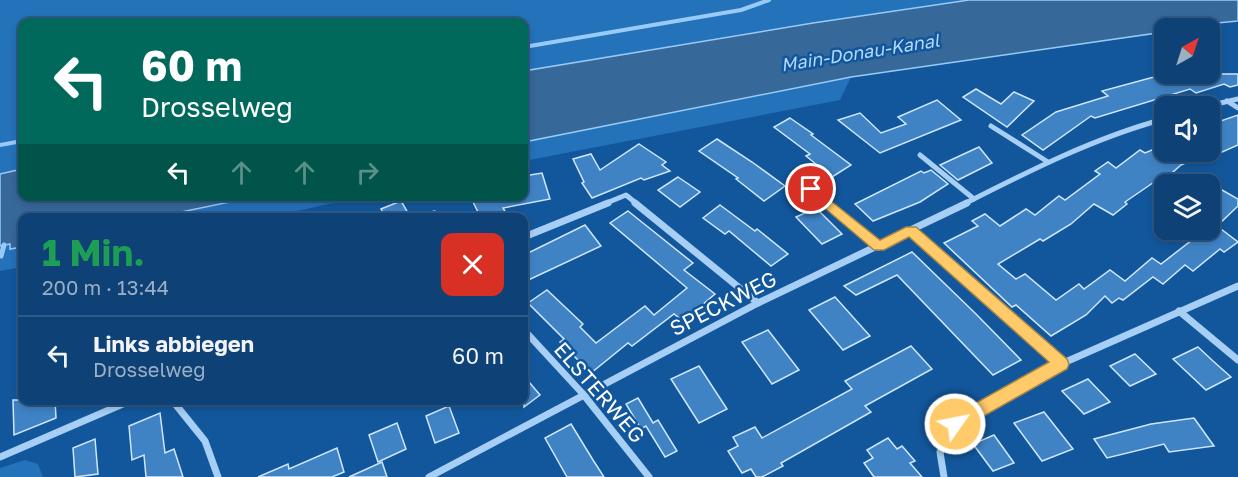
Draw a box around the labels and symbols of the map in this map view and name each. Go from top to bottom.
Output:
north arrow [1154,18,1220,84]
water label: Main-Donau-Kanal [779,28,942,75]
pin [785,163,836,214]
street label: SPECKWEG [665,265,781,341]
street label: ELSTERWEG [549,336,651,448]
position arrow [923,392,987,456]

